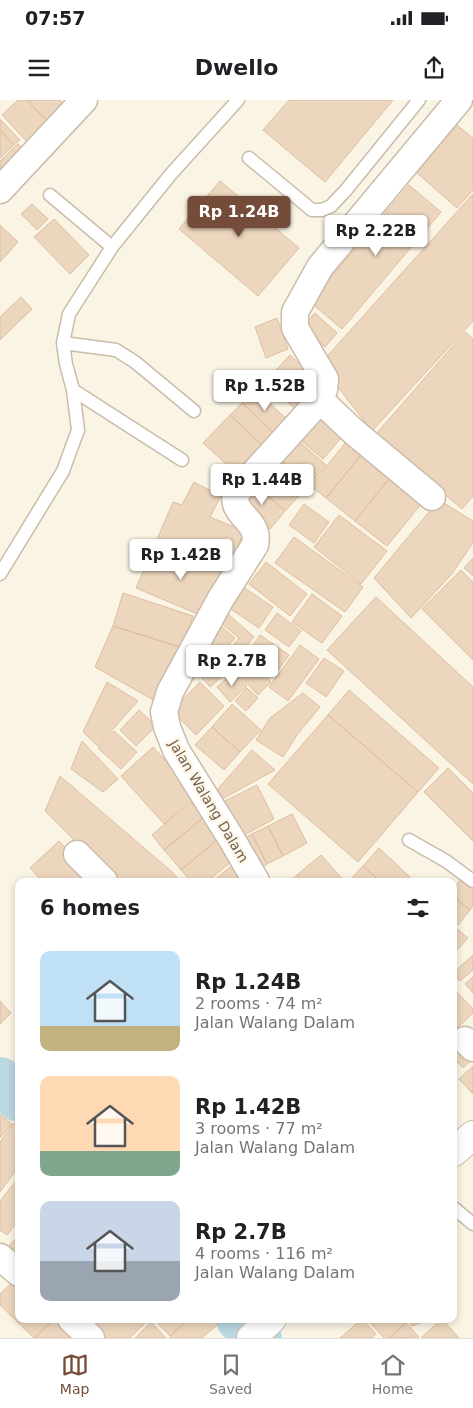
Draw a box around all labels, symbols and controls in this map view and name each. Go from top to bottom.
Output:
text: 07:57 [25,7,85,29]
icon: menu [25,54,53,82]
icon: share [420,54,448,82]
text: Dwello [195,55,278,80]
pin: Rp 1.24B [187,196,291,238]
text: Rp 1.24B [198,202,280,221]
pin: Rp 2.22B [324,214,428,257]
text: Rp 2.22B [335,221,417,240]
pin: Rp 1.52B [213,370,317,412]
text: Rp 1.52B [224,376,306,395]
pin: Rp 1.44B [210,464,314,506]
text: Rp 1.44B [221,470,303,489]
pin: Rp 1.42B [129,538,233,581]
text: Rp 1.42B [140,545,222,564]
pin: Rp 2.7B [186,644,278,687]
text: Rp 2.7B [197,651,267,670]
street label: Jalan Walang Dalam [166,736,252,865]
icon: filters [404,894,432,922]
text: 6 homes [40,896,140,920]
text: Rp 1.24B [195,970,301,994]
icon: home [80,971,140,1031]
text: 2 rooms · 74 m² [195,994,323,1013]
text: Jalan Walang Dalam [195,1013,355,1032]
text: Rp 1.42B [195,1095,301,1119]
icon: home [80,1096,140,1156]
text: 3 rooms · 77 m² [195,1119,323,1138]
text: Jalan Walang Dalam [195,1138,355,1157]
text: Rp 2.7B [195,1220,287,1244]
icon: home [80,1221,140,1281]
text: 4 rooms · 116 m² [195,1244,333,1263]
text: Jalan Walang Dalam [195,1263,355,1282]
tab: Map [60,1351,89,1397]
tab: Saved [209,1351,252,1397]
tab: Home [372,1351,413,1397]

